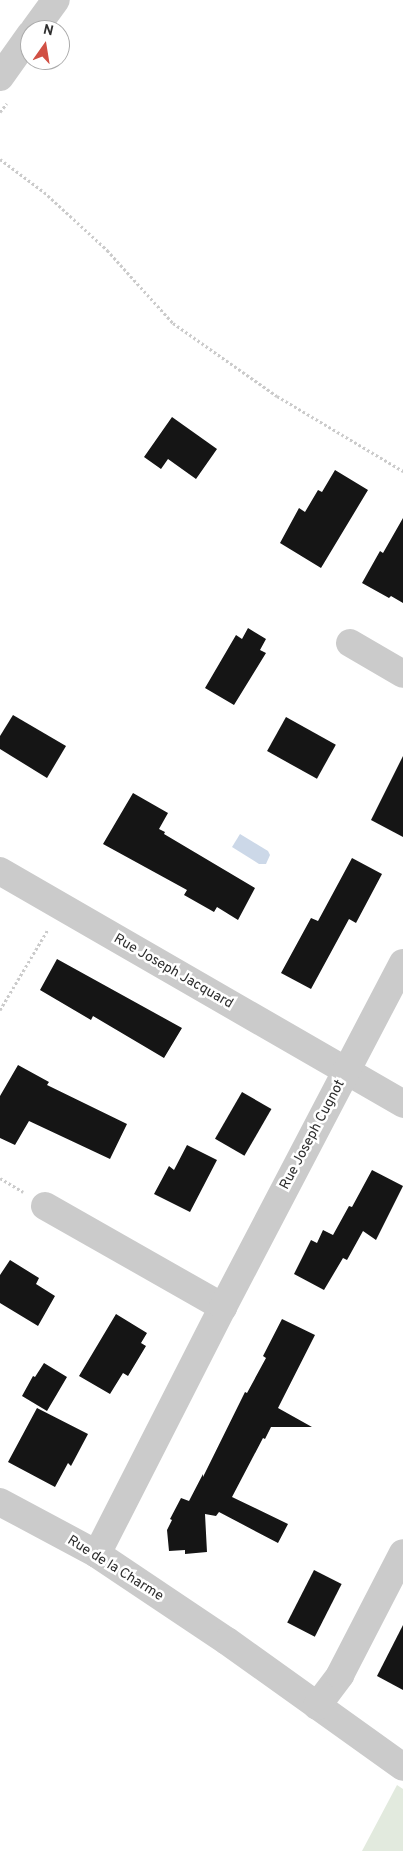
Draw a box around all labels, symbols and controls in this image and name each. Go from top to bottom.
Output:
north arrow [20,20,70,70]
text: N [41,21,55,40]
street label: Rue Joseph Jacquard [110,931,236,1013]
street label: Rue Joseph Cugnot [277,1077,349,1193]
street label: Rue de la Charme [64,1533,166,1605]

